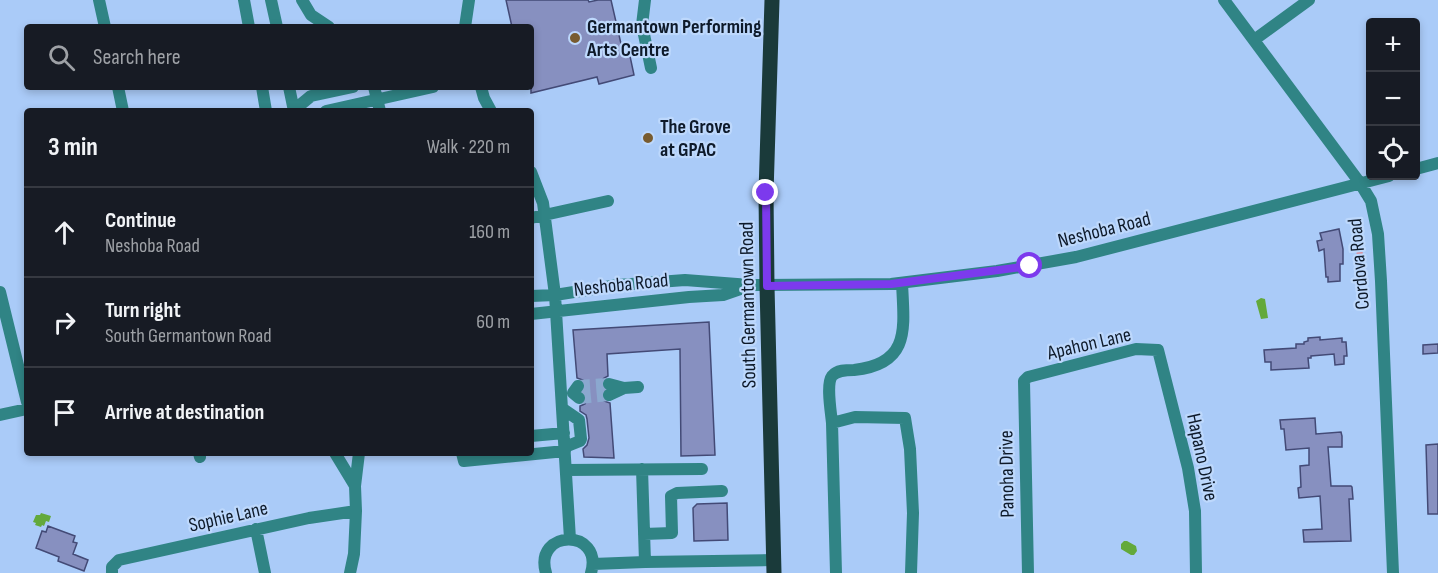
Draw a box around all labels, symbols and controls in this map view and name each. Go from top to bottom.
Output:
place label: Germantown Performing Arts Centre [586,15,762,62]
map controls [1366,18,1420,180]
button: + [1366,18,1420,72]
search box [24,24,534,90]
marker: Germantown Performing Arts Centre [568,31,582,45]
icon: search [45,41,78,74]
text: Search here [93,44,180,71]
button: − [1366,72,1420,126]
place label: The Grove at GPAC [660,115,731,162]
button: locate [1366,126,1420,180]
marker: The Grove at GPAC [641,131,655,145]
text: 3 min [48,132,98,163]
text: Walk · 220 m [427,135,510,159]
route end [752,179,778,205]
text: Continue [105,207,176,234]
street label: Neshoba Road [1055,207,1153,253]
icon: ahead [48,216,81,249]
street label: Cordova Road [1343,217,1375,310]
text: 160 m [469,220,510,244]
street label: South Germantown Road [735,222,761,388]
text: Neshoba Road [105,234,200,258]
route start [1016,252,1042,278]
street label: Neshoba Road [573,268,669,302]
text: Turn right [105,297,181,324]
icon: right [48,306,81,339]
text: 60 m [476,310,510,334]
street label: Apahon Lane [1044,323,1133,365]
text: South Germantown Road [105,324,272,348]
icon: arrive [48,396,81,429]
text: Arrive at destination [105,399,264,426]
street label: Hapano Drive [1181,411,1223,503]
street label: Panoha Drive [994,430,1020,518]
street label: Sophie Lane [186,496,270,538]

